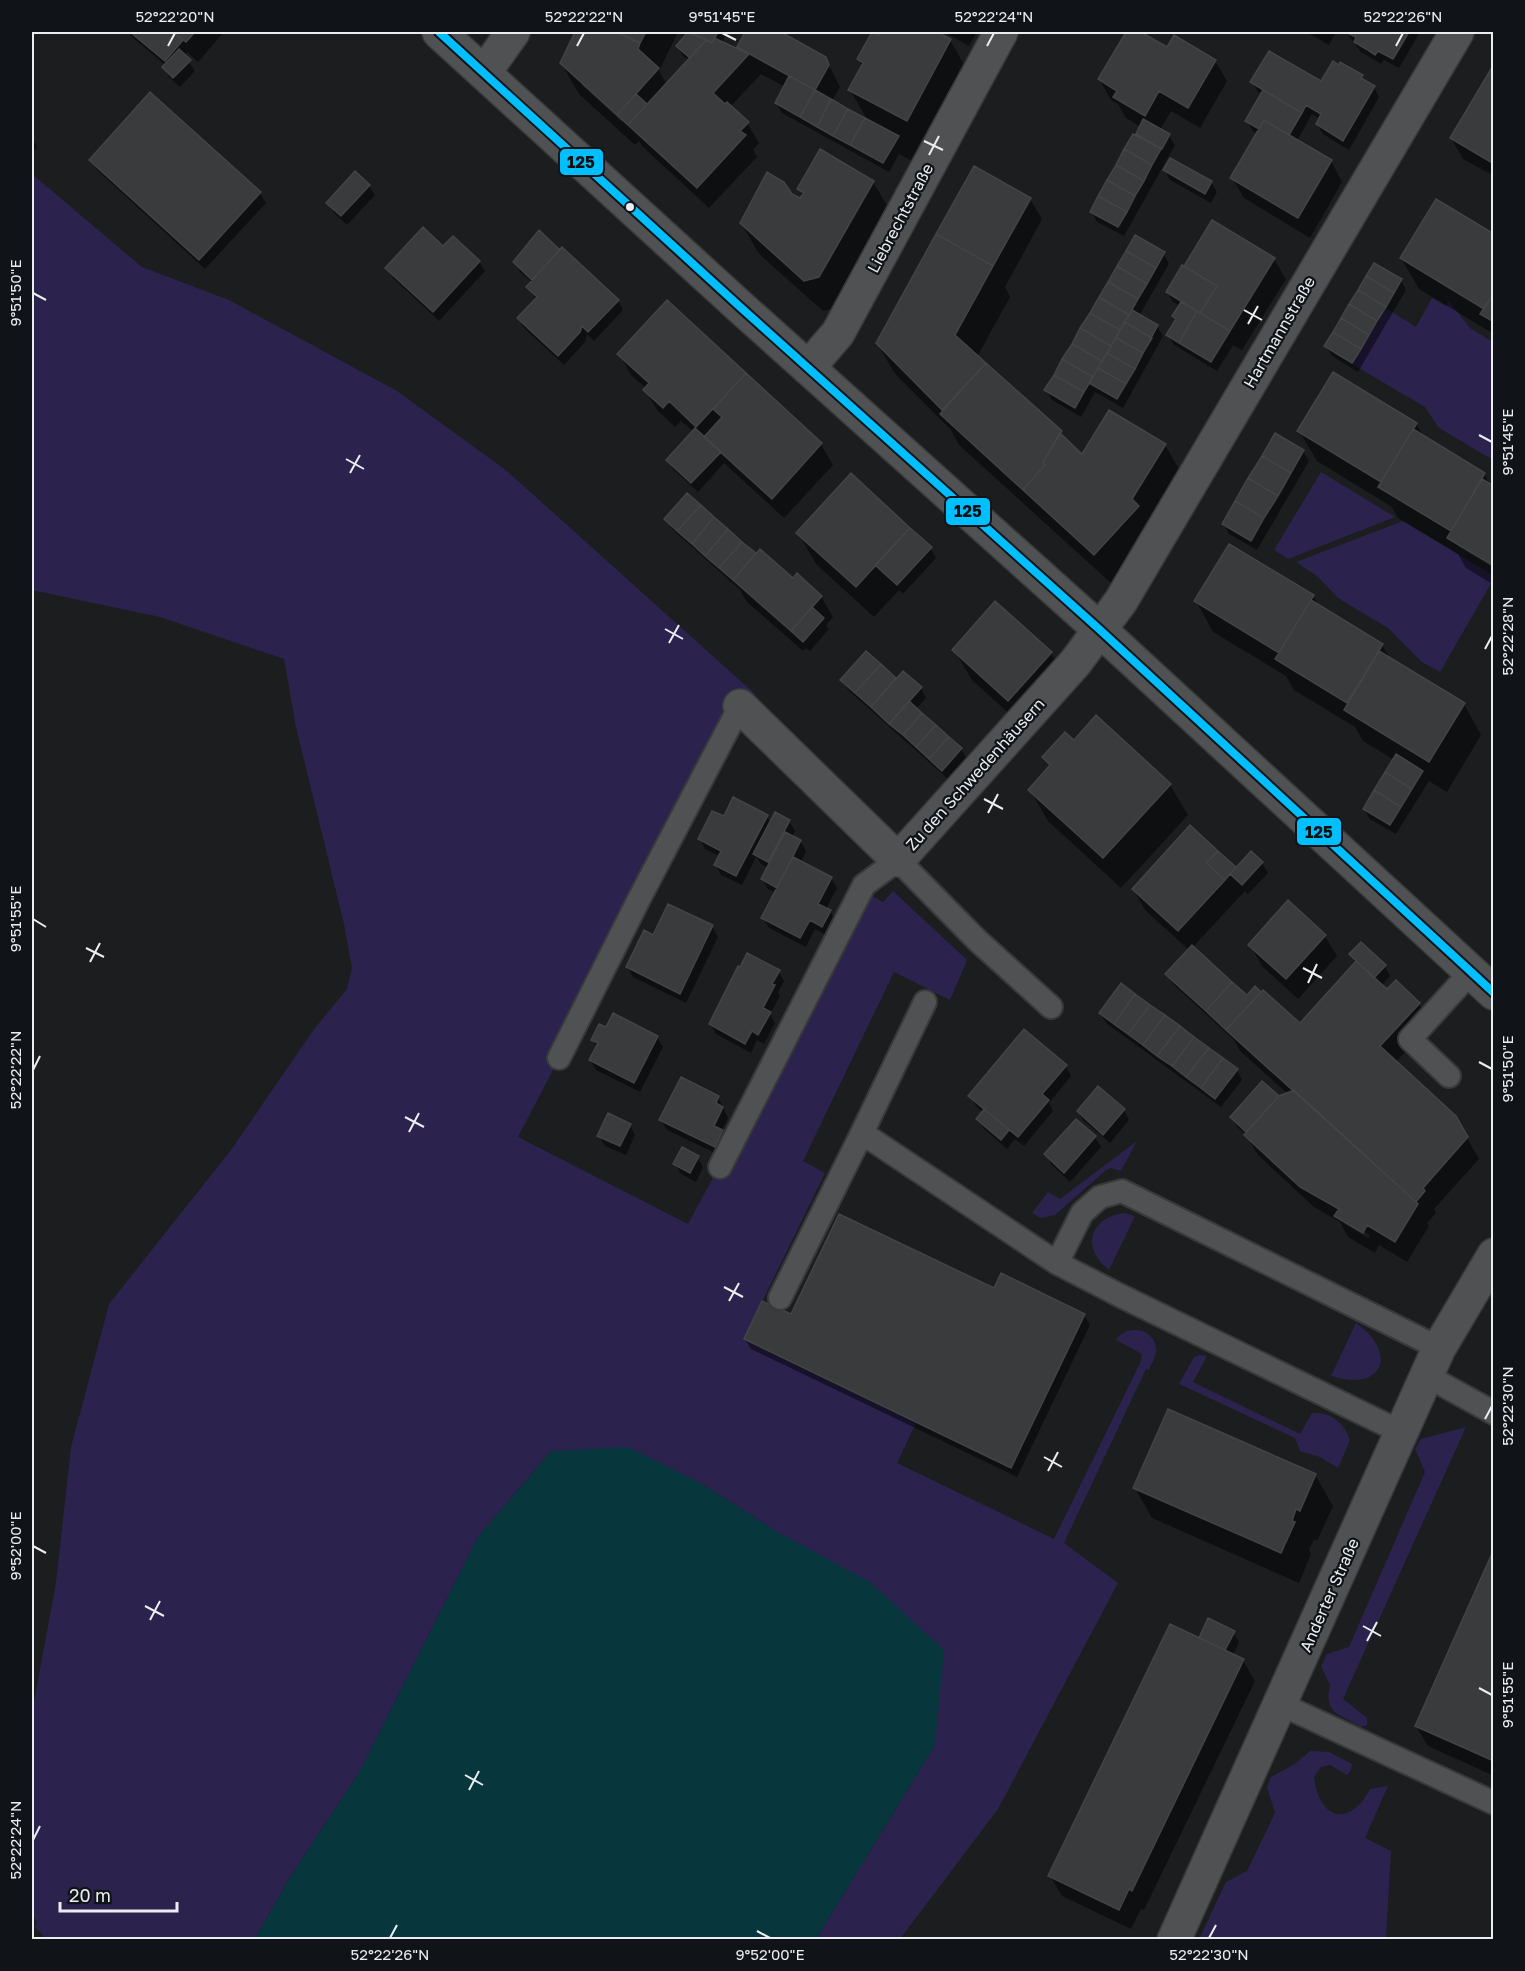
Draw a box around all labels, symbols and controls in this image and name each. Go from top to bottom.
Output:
text: 52°22'20"N [135,7,215,25]
text: 52°22'22"N [545,7,623,25]
text: 9°51'45"E [688,7,756,25]
text: 52°22'24"N [954,7,1034,25]
text: 52°22'26"N [1364,7,1442,25]
line badge: 125 [559,148,604,176]
text: 125 [567,152,595,172]
street label: Liebrechtstraße [863,160,937,276]
unlabelled marker [624,201,636,213]
text: 9°51'50"E [6,259,24,327]
street label: Hartmannstraße [1239,273,1319,391]
text: 9°51'45"E [1498,408,1516,476]
line badge: 125 [945,497,991,526]
text: 125 [954,501,982,521]
text: 52°22'28"N [1498,596,1516,676]
street label: Zu den Schwedenhäusern [901,694,1049,854]
line badge: 125 [1296,817,1342,846]
text: 125 [1305,822,1333,842]
text: 9°51'55"E [6,886,24,952]
text: 52°22'22"N [6,1031,24,1109]
text: 9°51'50"E [1498,1035,1516,1103]
text: 52°22'30"N [1498,1366,1516,1446]
text: 9°52'00"E [6,1511,24,1581]
street label: Anderter Straße [1295,1535,1363,1655]
text: 9°51'55"E [1498,1662,1516,1728]
text: 52°22'24"N [6,1800,24,1880]
scale bar [60,1875,177,1913]
text: 20 m [69,1884,111,1906]
text: 52°22'26"N [351,1945,429,1963]
text: 9°52'00"E [735,1945,805,1963]
text: 52°22'30"N [1169,1945,1249,1963]

